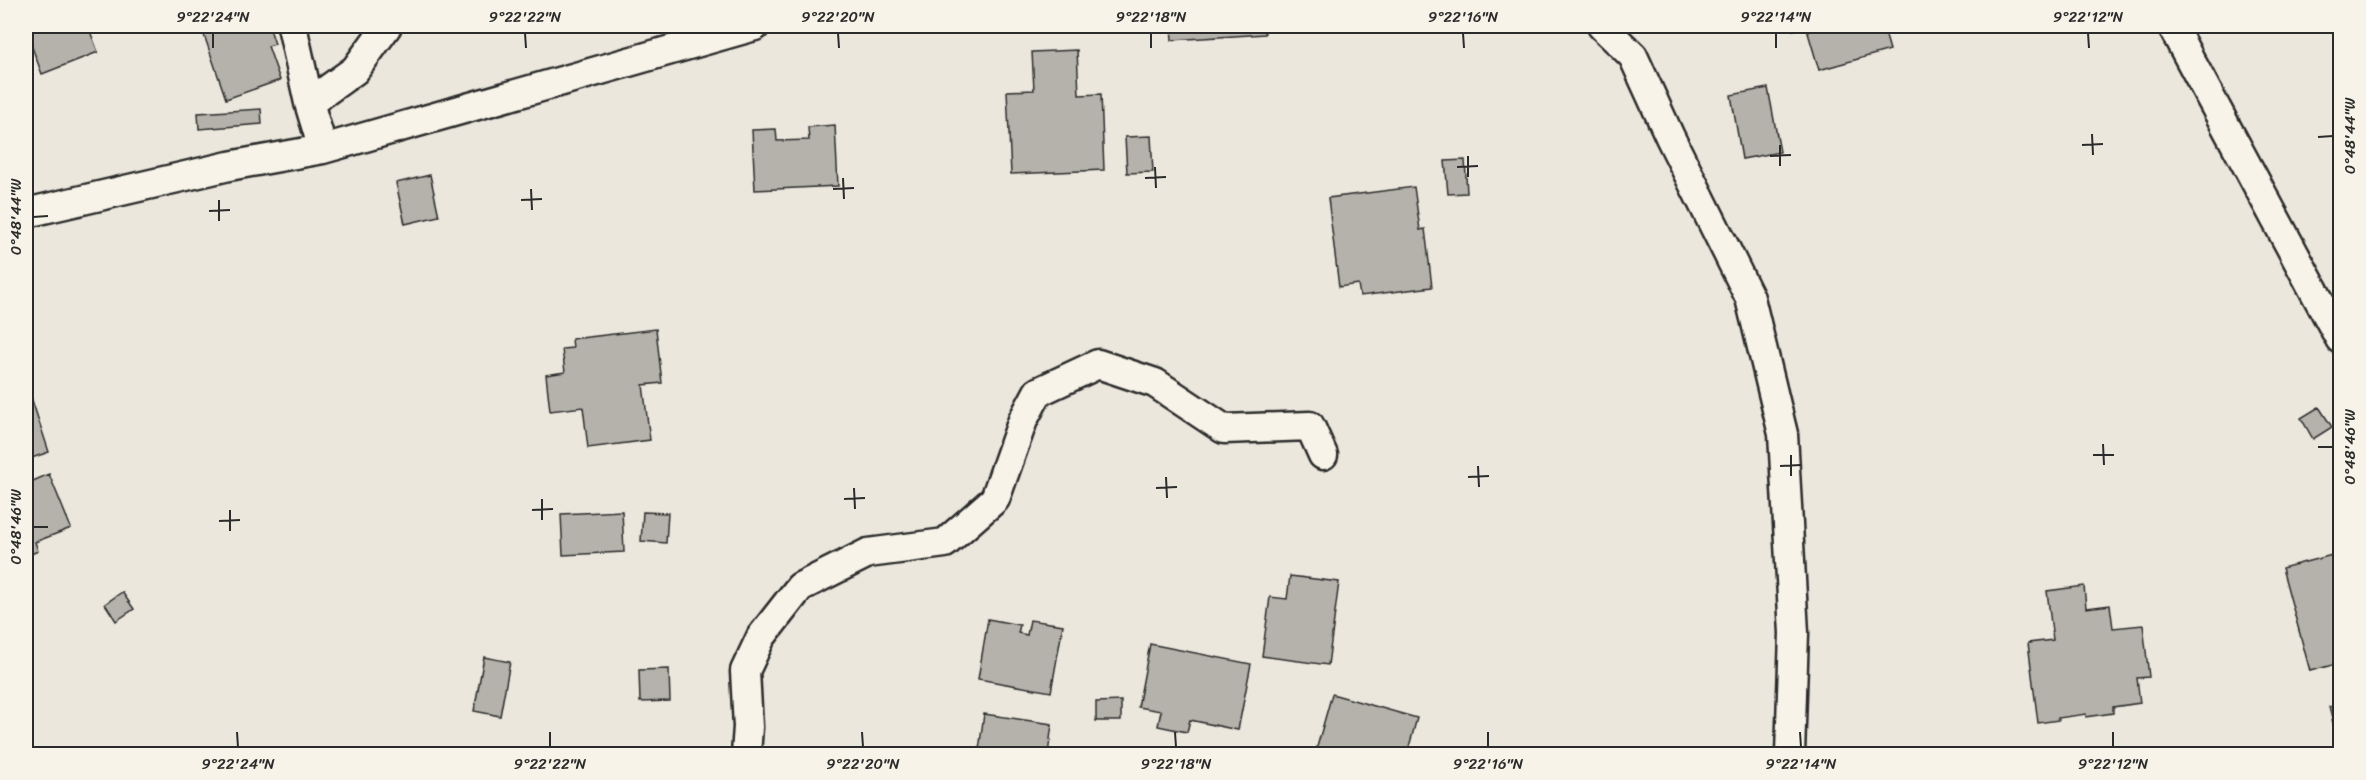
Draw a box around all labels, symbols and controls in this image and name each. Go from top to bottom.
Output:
text: 9°22'24"N [176,4,250,30]
text: 9°22'22"N [489,4,562,30]
text: 9°22'20"N [801,4,875,30]
text: 9°22'18"N [1116,4,1187,30]
text: 9°22'16"N [1428,4,1499,30]
text: 9°22'14"N [1741,4,1812,30]
text: 9°22'12"N [2053,4,2124,30]
text: 0°48'44"W [2337,97,2363,174]
text: 0°48'44"W [3,178,29,255]
text: 0°48'46"W [2337,409,2363,485]
text: 0°48'46"W [3,489,29,565]
text: 9°22'24"N [201,751,275,777]
text: 9°22'22"N [514,751,587,777]
text: 9°22'20"N [826,751,900,777]
text: 9°22'18"N [1141,751,1212,777]
text: 9°22'16"N [1453,751,1524,777]
text: 9°22'14"N [1766,751,1837,777]
text: 9°22'12"N [2078,751,2149,777]

